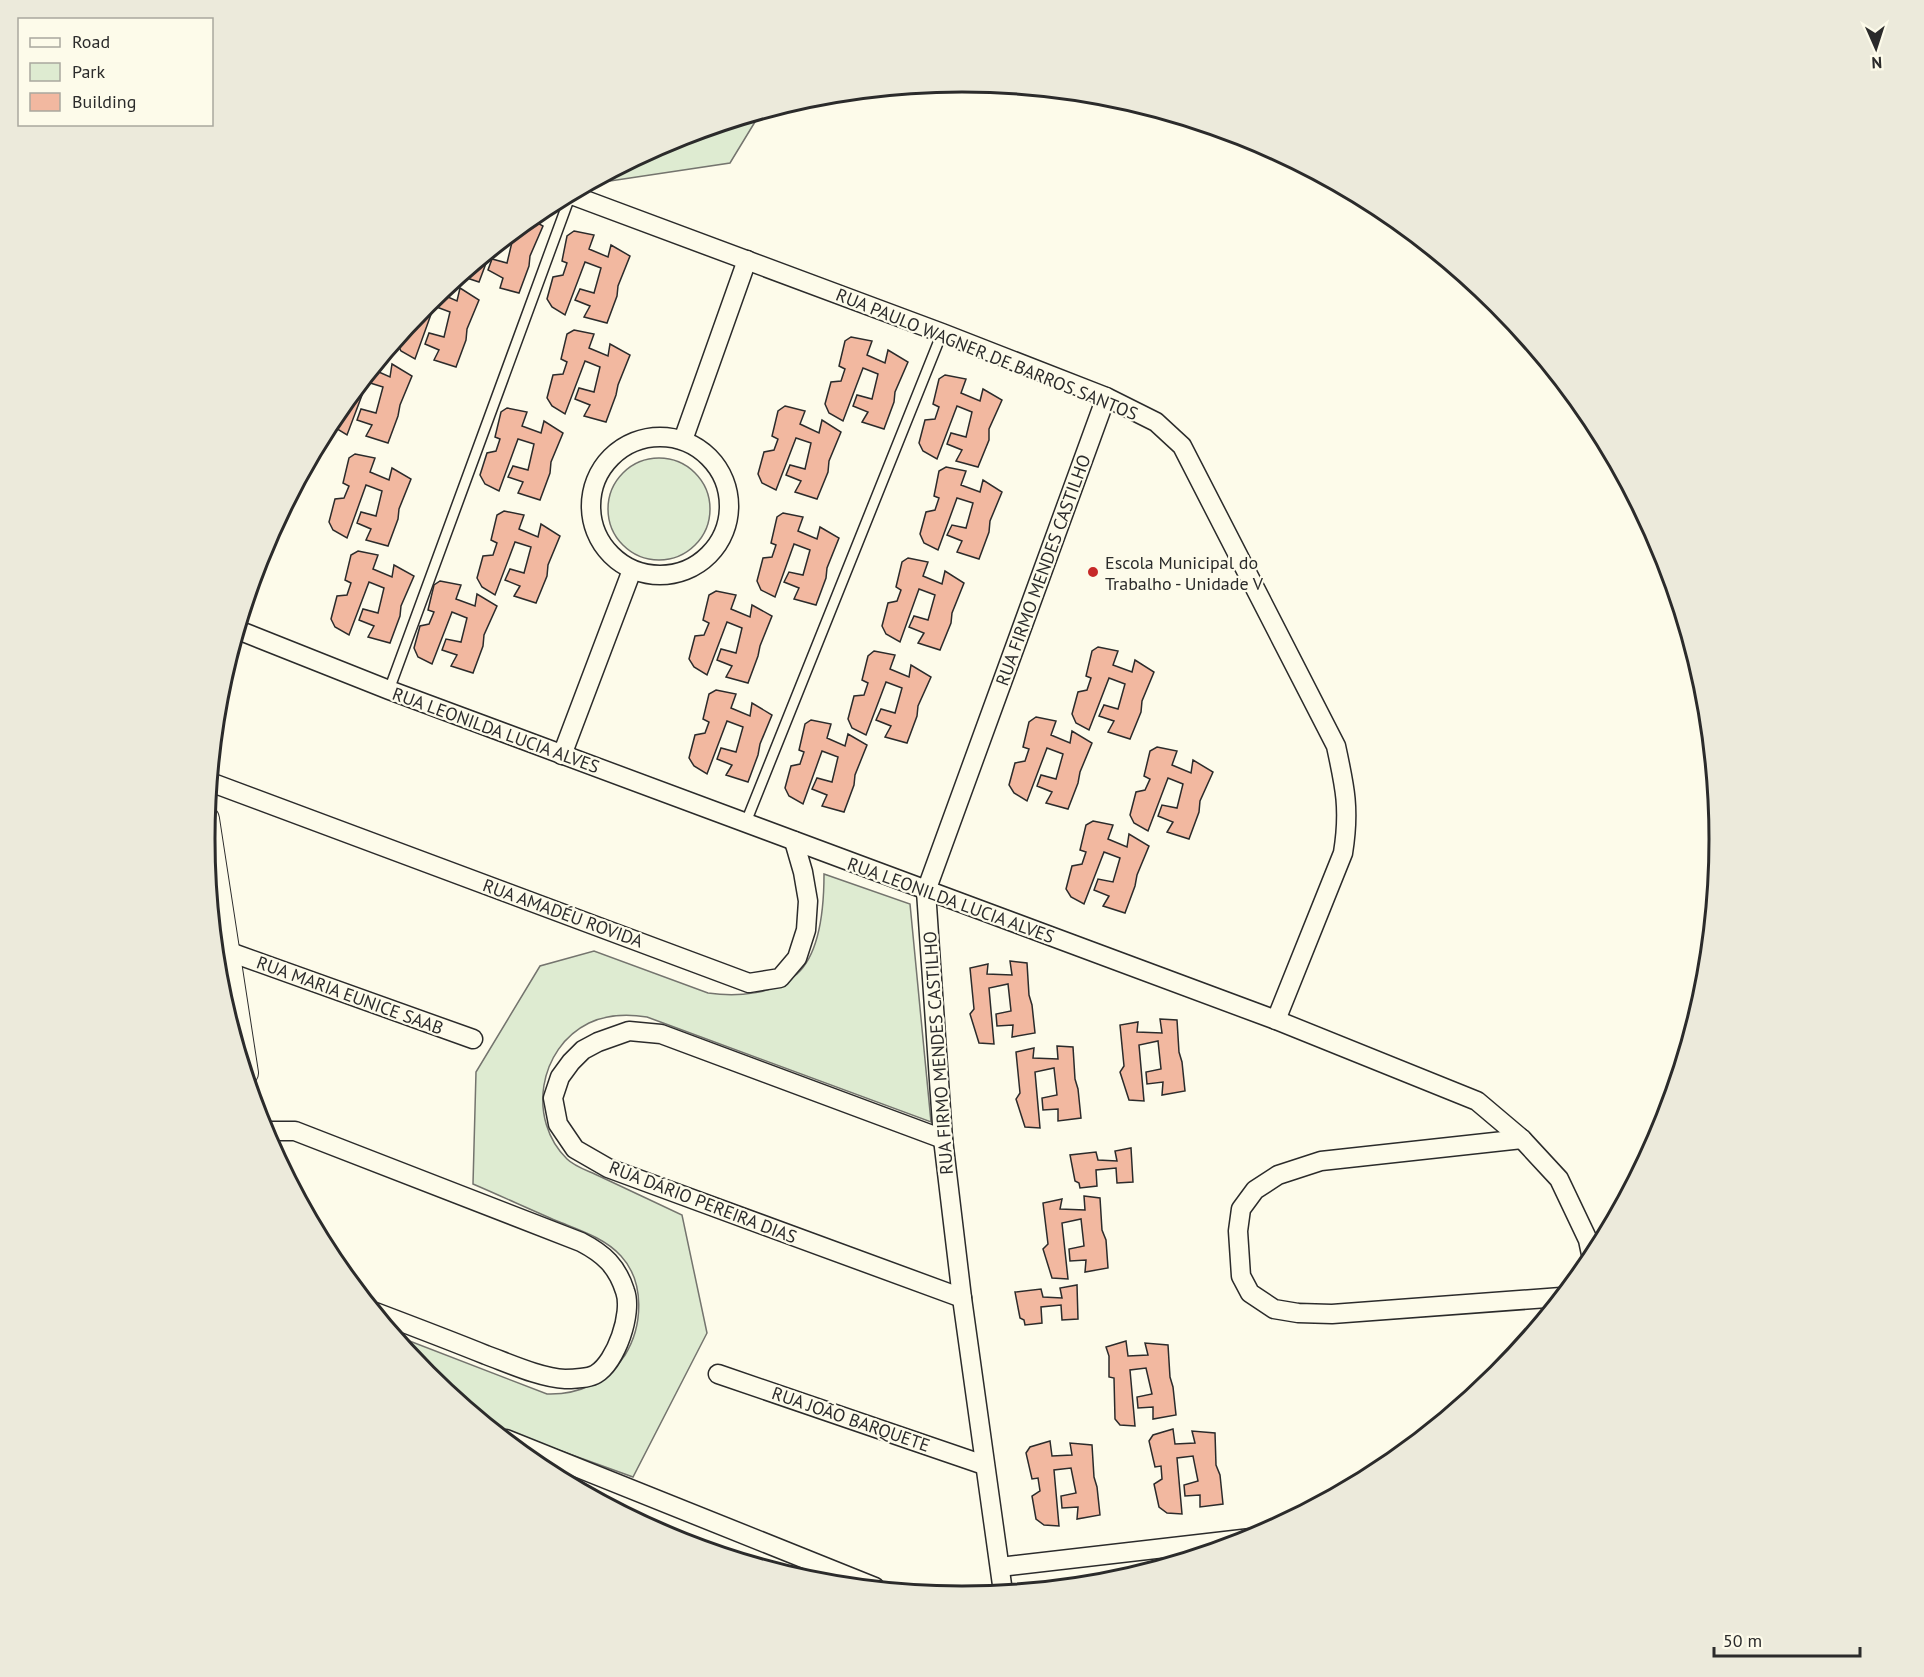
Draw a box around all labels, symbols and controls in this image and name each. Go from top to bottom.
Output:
legend [18,18,213,126]
north arrow [1846,18,1906,78]
text: Road [72,30,110,53]
text: N [1871,53,1883,73]
text: Park [72,60,105,83]
text: Building [72,90,136,113]
street label: RUA PAULO WAGNER DE BARROS SANTOS [833,283,1141,425]
street label: RUA FIRMO MENDES CASTILHO [990,451,1096,689]
place label: Escola Municipal do Trabalho - Unidade V [1105,551,1264,595]
marker: Escola Municipal do Trabalho - Unidade V [1086,565,1100,579]
street label: RUA LEONILDA LUCIA ALVES [389,682,603,778]
street label: RUA LEONILDA LUCIA ALVES [844,852,1058,948]
street label: RUA AMADÉU ROVIDA [480,873,647,953]
street label: RUA FIRMO MENDES CASTILHO [918,930,958,1176]
street label: RUA MARIA EUNICE SAAB [254,951,446,1039]
street label: RUA DÁRIO PEREIRA DIAS [606,1156,800,1248]
street label: RUA JOÃO BARQUETE [769,1381,933,1457]
scale bar [1714,1620,1860,1658]
text: 50 m [1723,1629,1762,1652]

